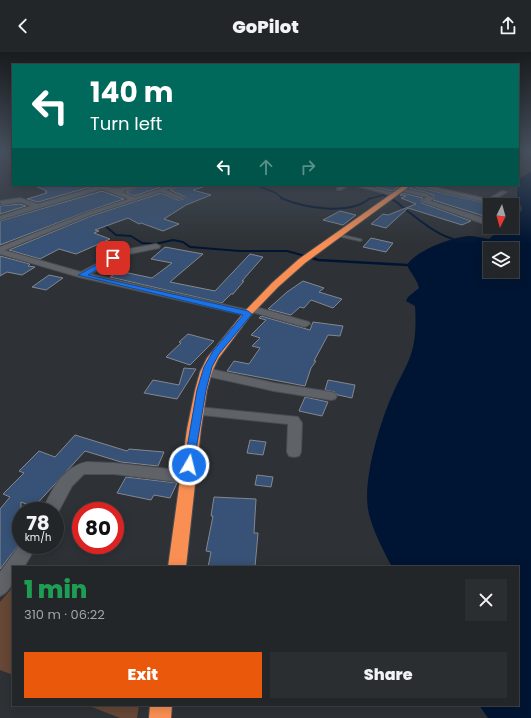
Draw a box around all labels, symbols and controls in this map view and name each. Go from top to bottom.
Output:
text: GoPilot [232,14,299,39]
icon: back [12,15,34,37]
icon: share [497,15,519,37]
text: 140 m [90,73,173,112]
icon: left [24,80,76,132]
text: Turn left [90,111,162,136]
icon: left [213,156,235,178]
icon: ahead [255,156,277,178]
icon: right [297,156,319,178]
north arrow [483,198,519,234]
map controls [483,198,519,278]
pin [96,241,130,275]
button: layers [483,242,519,278]
icon: arrive [102,247,124,269]
position arrow [168,444,210,486]
speed limit sign: 80 [72,502,124,554]
text: 78 [26,509,50,537]
text: km/h [25,530,51,545]
text: 1 min [24,573,87,606]
button: close [465,579,507,621]
text: 310 m · 06:22 [24,605,105,624]
button: Exit [24,652,262,698]
button: Share [270,652,507,698]

